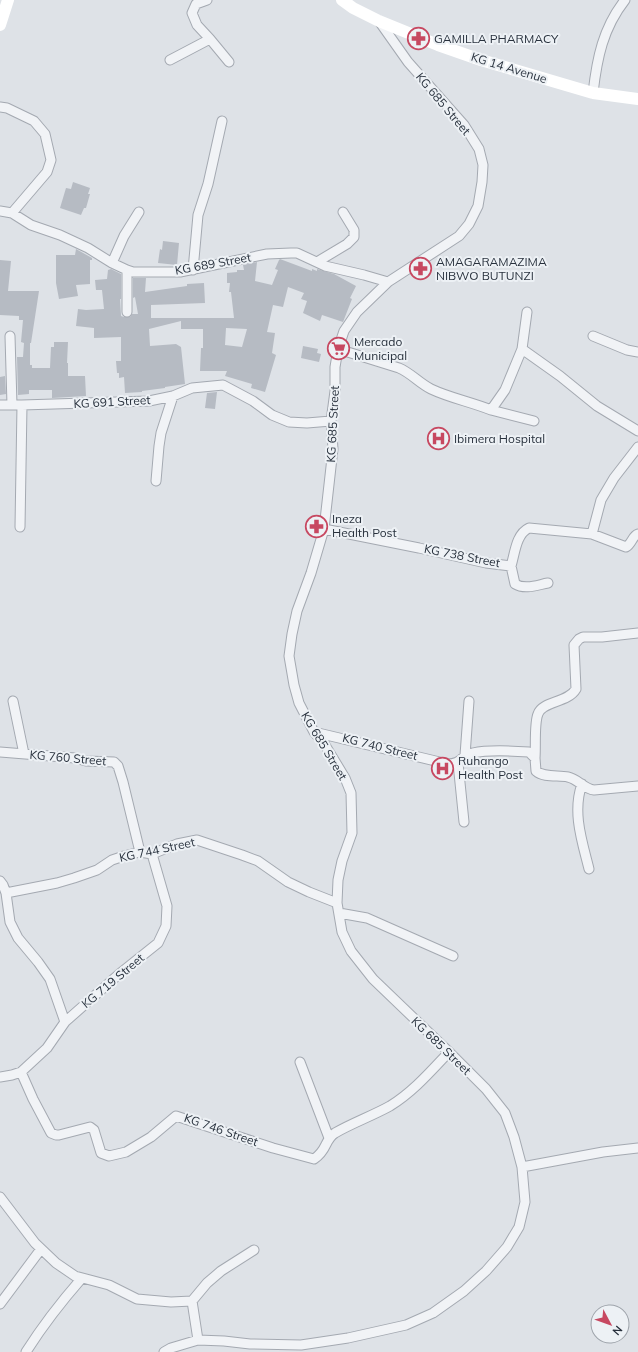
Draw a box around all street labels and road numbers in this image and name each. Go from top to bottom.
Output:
street label: KG 14 Avenue [469,49,549,86]
street label: KG 685 Street [413,69,474,138]
street label: KG 689 Street [174,249,252,278]
street label: KG 685 Street [323,385,342,463]
street label: KG 691 Street [73,392,151,411]
street label: KG 738 Street [423,541,501,570]
street label: KG 685 Street [298,709,351,783]
street label: KG 740 Street [341,730,419,763]
street label: KG 760 Street [29,747,107,768]
street label: KG 744 Street [118,834,196,865]
street label: KG 719 Street [78,950,147,1011]
street label: KG 685 Street [408,1013,474,1078]
street label: KG 746 Street [182,1110,260,1149]

